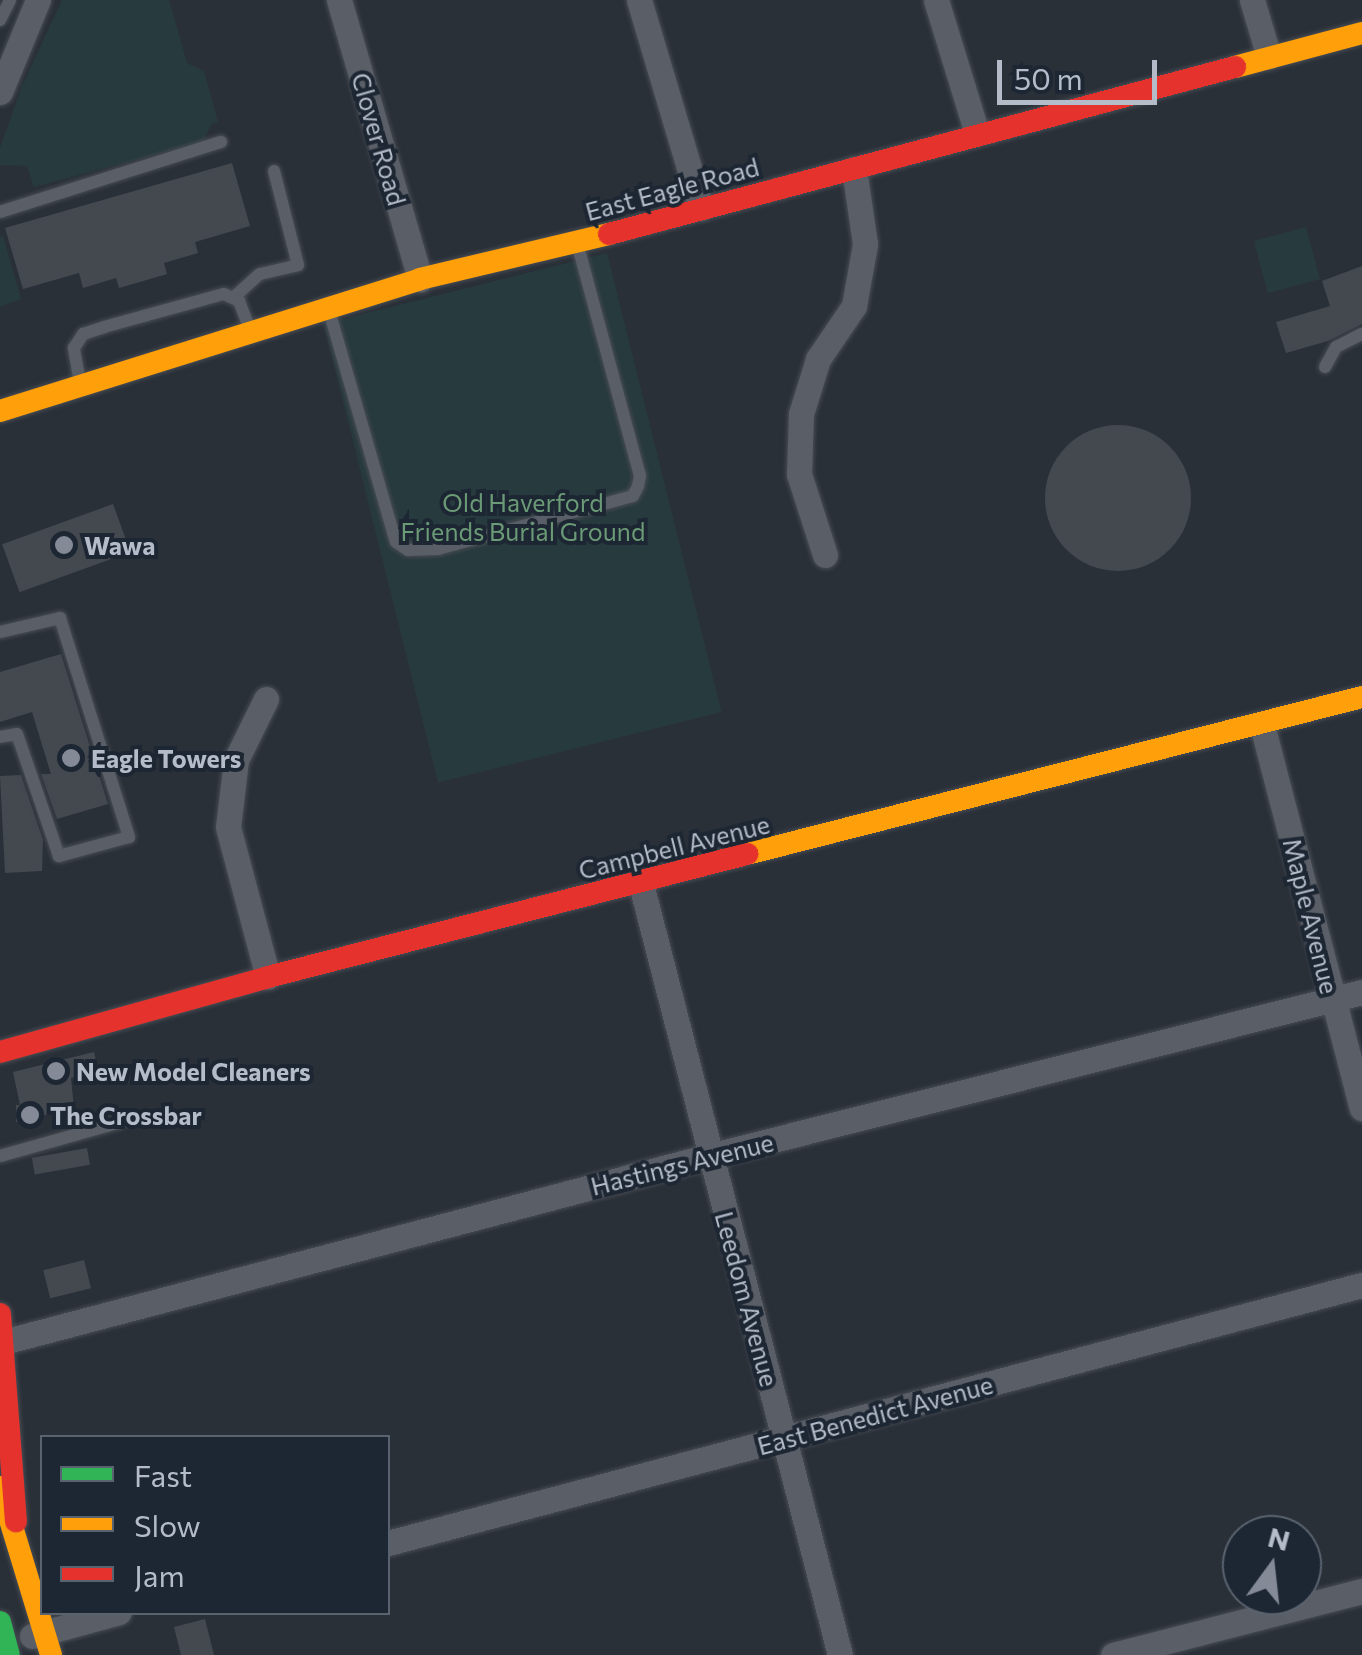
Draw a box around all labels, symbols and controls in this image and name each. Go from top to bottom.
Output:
scale bar [1002,40,1162,102]
text: 50 m [1014,59,1083,96]
street label: Clover Road [346,69,412,209]
street label: East Eagle Road [582,151,762,227]
park label: Old Haverford Friends Burial Ground [401,488,645,547]
place label: Wawa [84,530,155,560]
marker: Wawa [53,534,75,556]
place label: Eagle Towers [91,743,241,773]
marker: Eagle Towers [60,747,82,769]
street label: Campbell Avenue [575,809,773,885]
street label: Maple Avenue [1277,835,1345,997]
place label: New Model Cleaners [76,1056,311,1086]
marker: New Model Cleaners [45,1060,67,1082]
place label: The Crossbar [50,1100,202,1130]
marker: The Crossbar [19,1104,41,1126]
street label: Hastings Avenue [588,1127,776,1201]
street label: Leedom Avenue [709,1208,785,1390]
street label: East Benedict Avenue [754,1369,996,1461]
legend [40,1435,390,1615]
text: Fast [134,1456,192,1493]
text: Slow [134,1506,201,1543]
north arrow [1222,1515,1322,1615]
text: N [1265,1519,1294,1557]
text: Jam [134,1556,185,1593]

